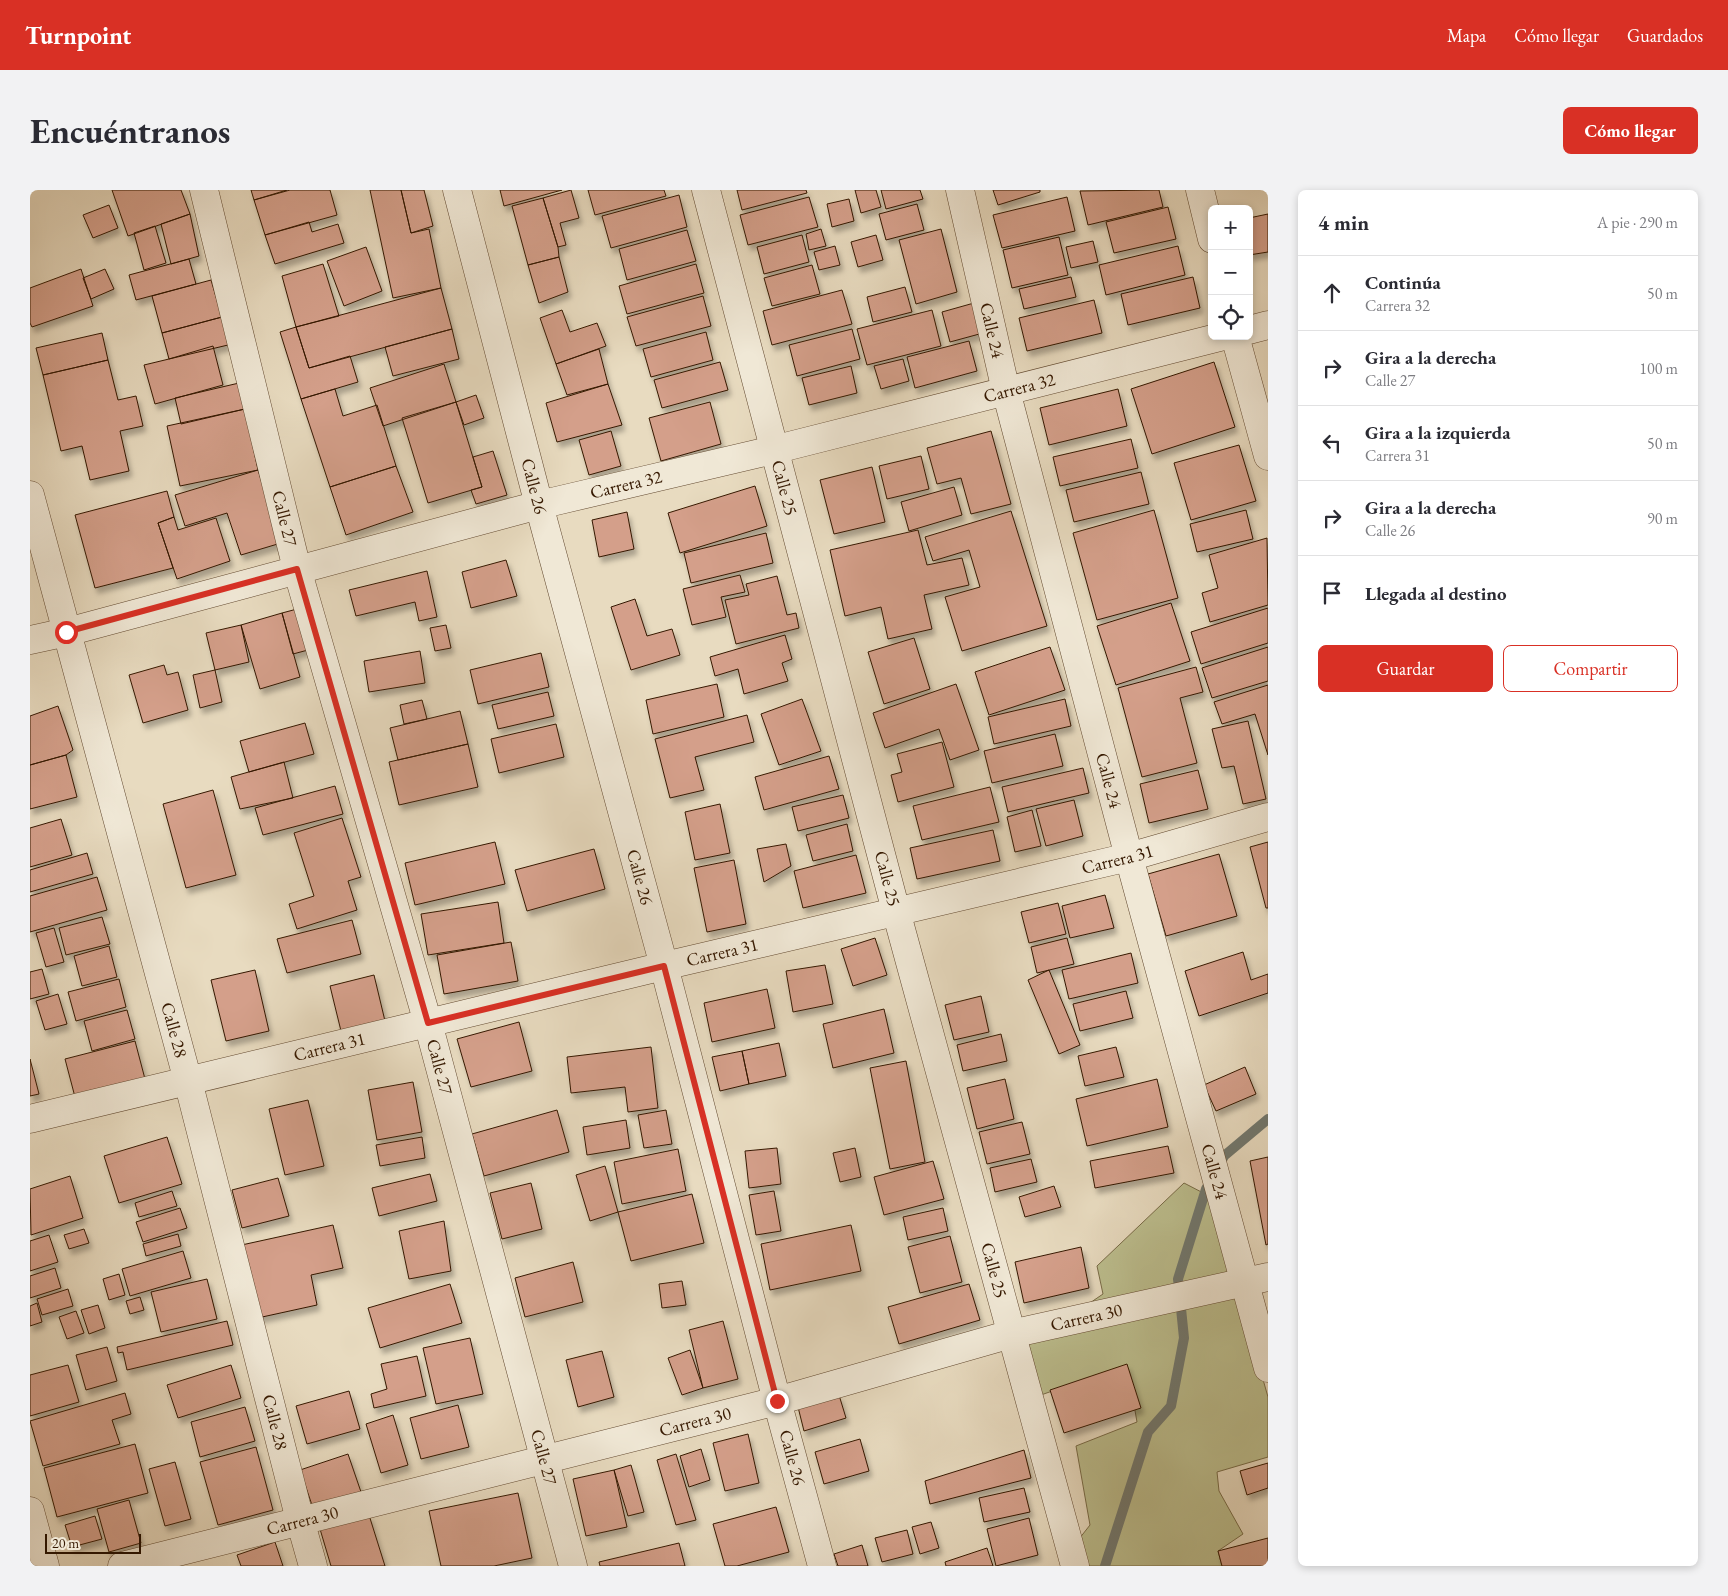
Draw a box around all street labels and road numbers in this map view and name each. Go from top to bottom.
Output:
street label: Calle 24 [975,300,1010,361]
street label: Carrera 32 [981,367,1058,407]
street label: Calle 26 [516,456,553,517]
street label: Calle 25 [767,457,803,518]
street label: Carrera 32 [588,464,664,504]
street label: Calle 27 [267,488,303,549]
street label: Calle 24 [1091,750,1128,811]
street label: Carrera 31 [1079,839,1156,879]
street label: Calle 26 [622,847,659,908]
street label: Calle 25 [870,848,906,909]
street label: Carrera 31 [684,932,760,971]
street label: Calle 28 [156,999,193,1060]
street label: Carrera 31 [291,1027,368,1066]
street label: Calle 27 [422,1036,459,1097]
street label: Calle 24 [1196,1141,1234,1202]
street label: Calle 25 [976,1240,1013,1300]
street label: Carrera 30 [1048,1298,1125,1336]
street label: Calle 28 [257,1392,294,1452]
street label: Carrera 30 [657,1401,734,1441]
street label: Calle 27 [526,1427,563,1488]
street label: Calle 26 [774,1427,811,1488]
street label: Carrera 30 [264,1500,341,1540]

